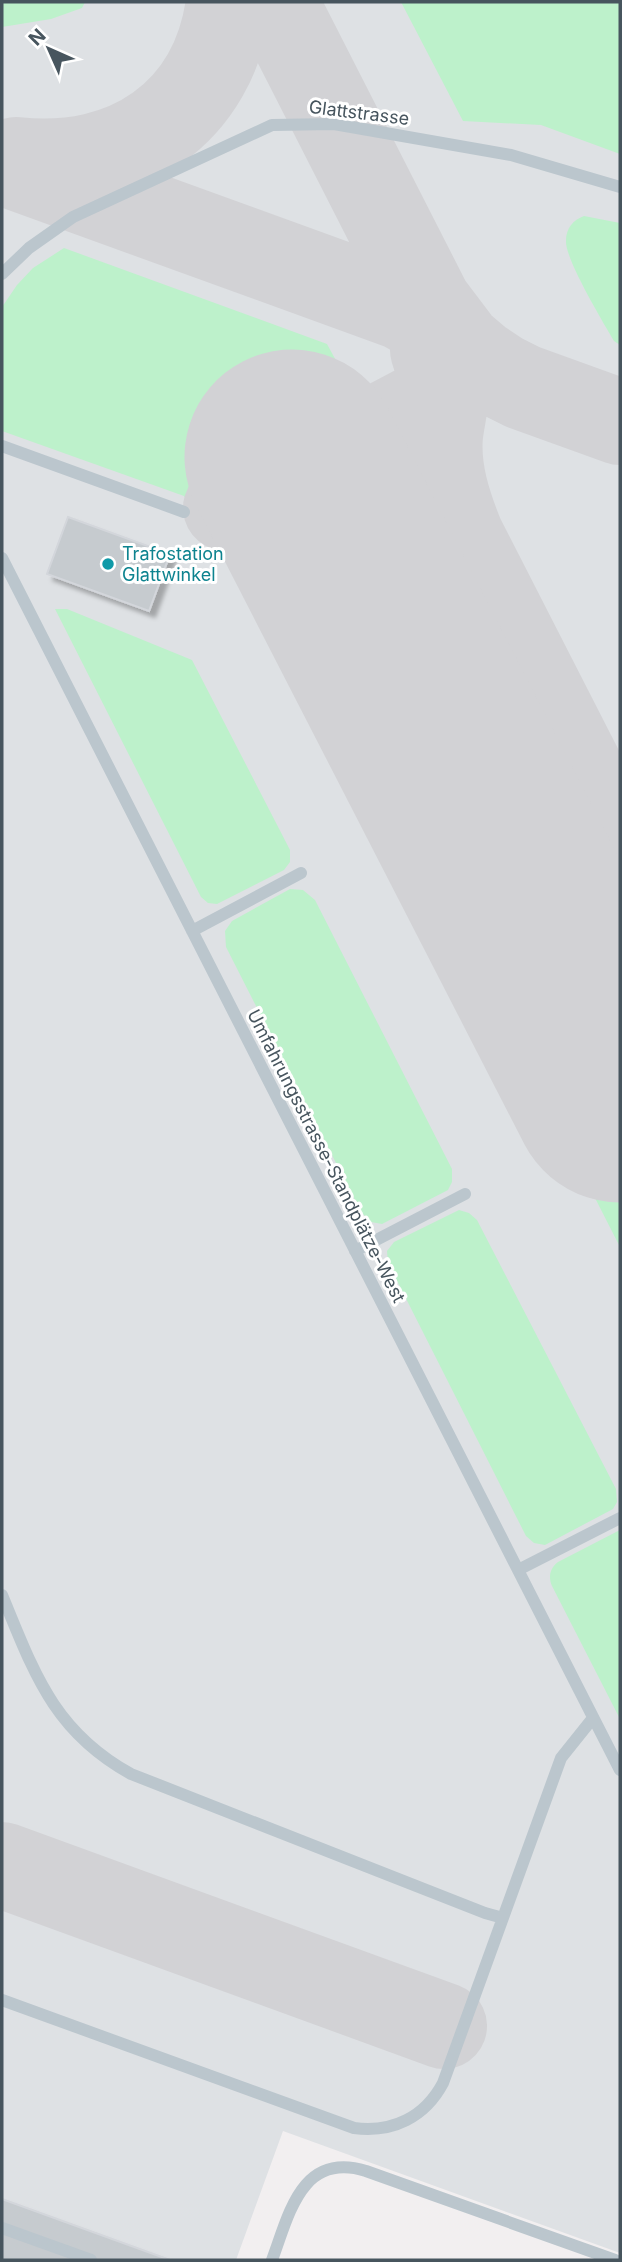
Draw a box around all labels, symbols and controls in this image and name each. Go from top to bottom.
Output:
north arrow [14,14,84,84]
text: N [24,24,51,51]
street label: Glattstrasse [308,96,410,129]
place label: Trafostation Glattwinkel [122,543,224,585]
marker: Trafostation Glattwinkel [100,556,116,572]
street label: Umfahrungsstrasse-Standplätze-West [243,1006,410,1306]

